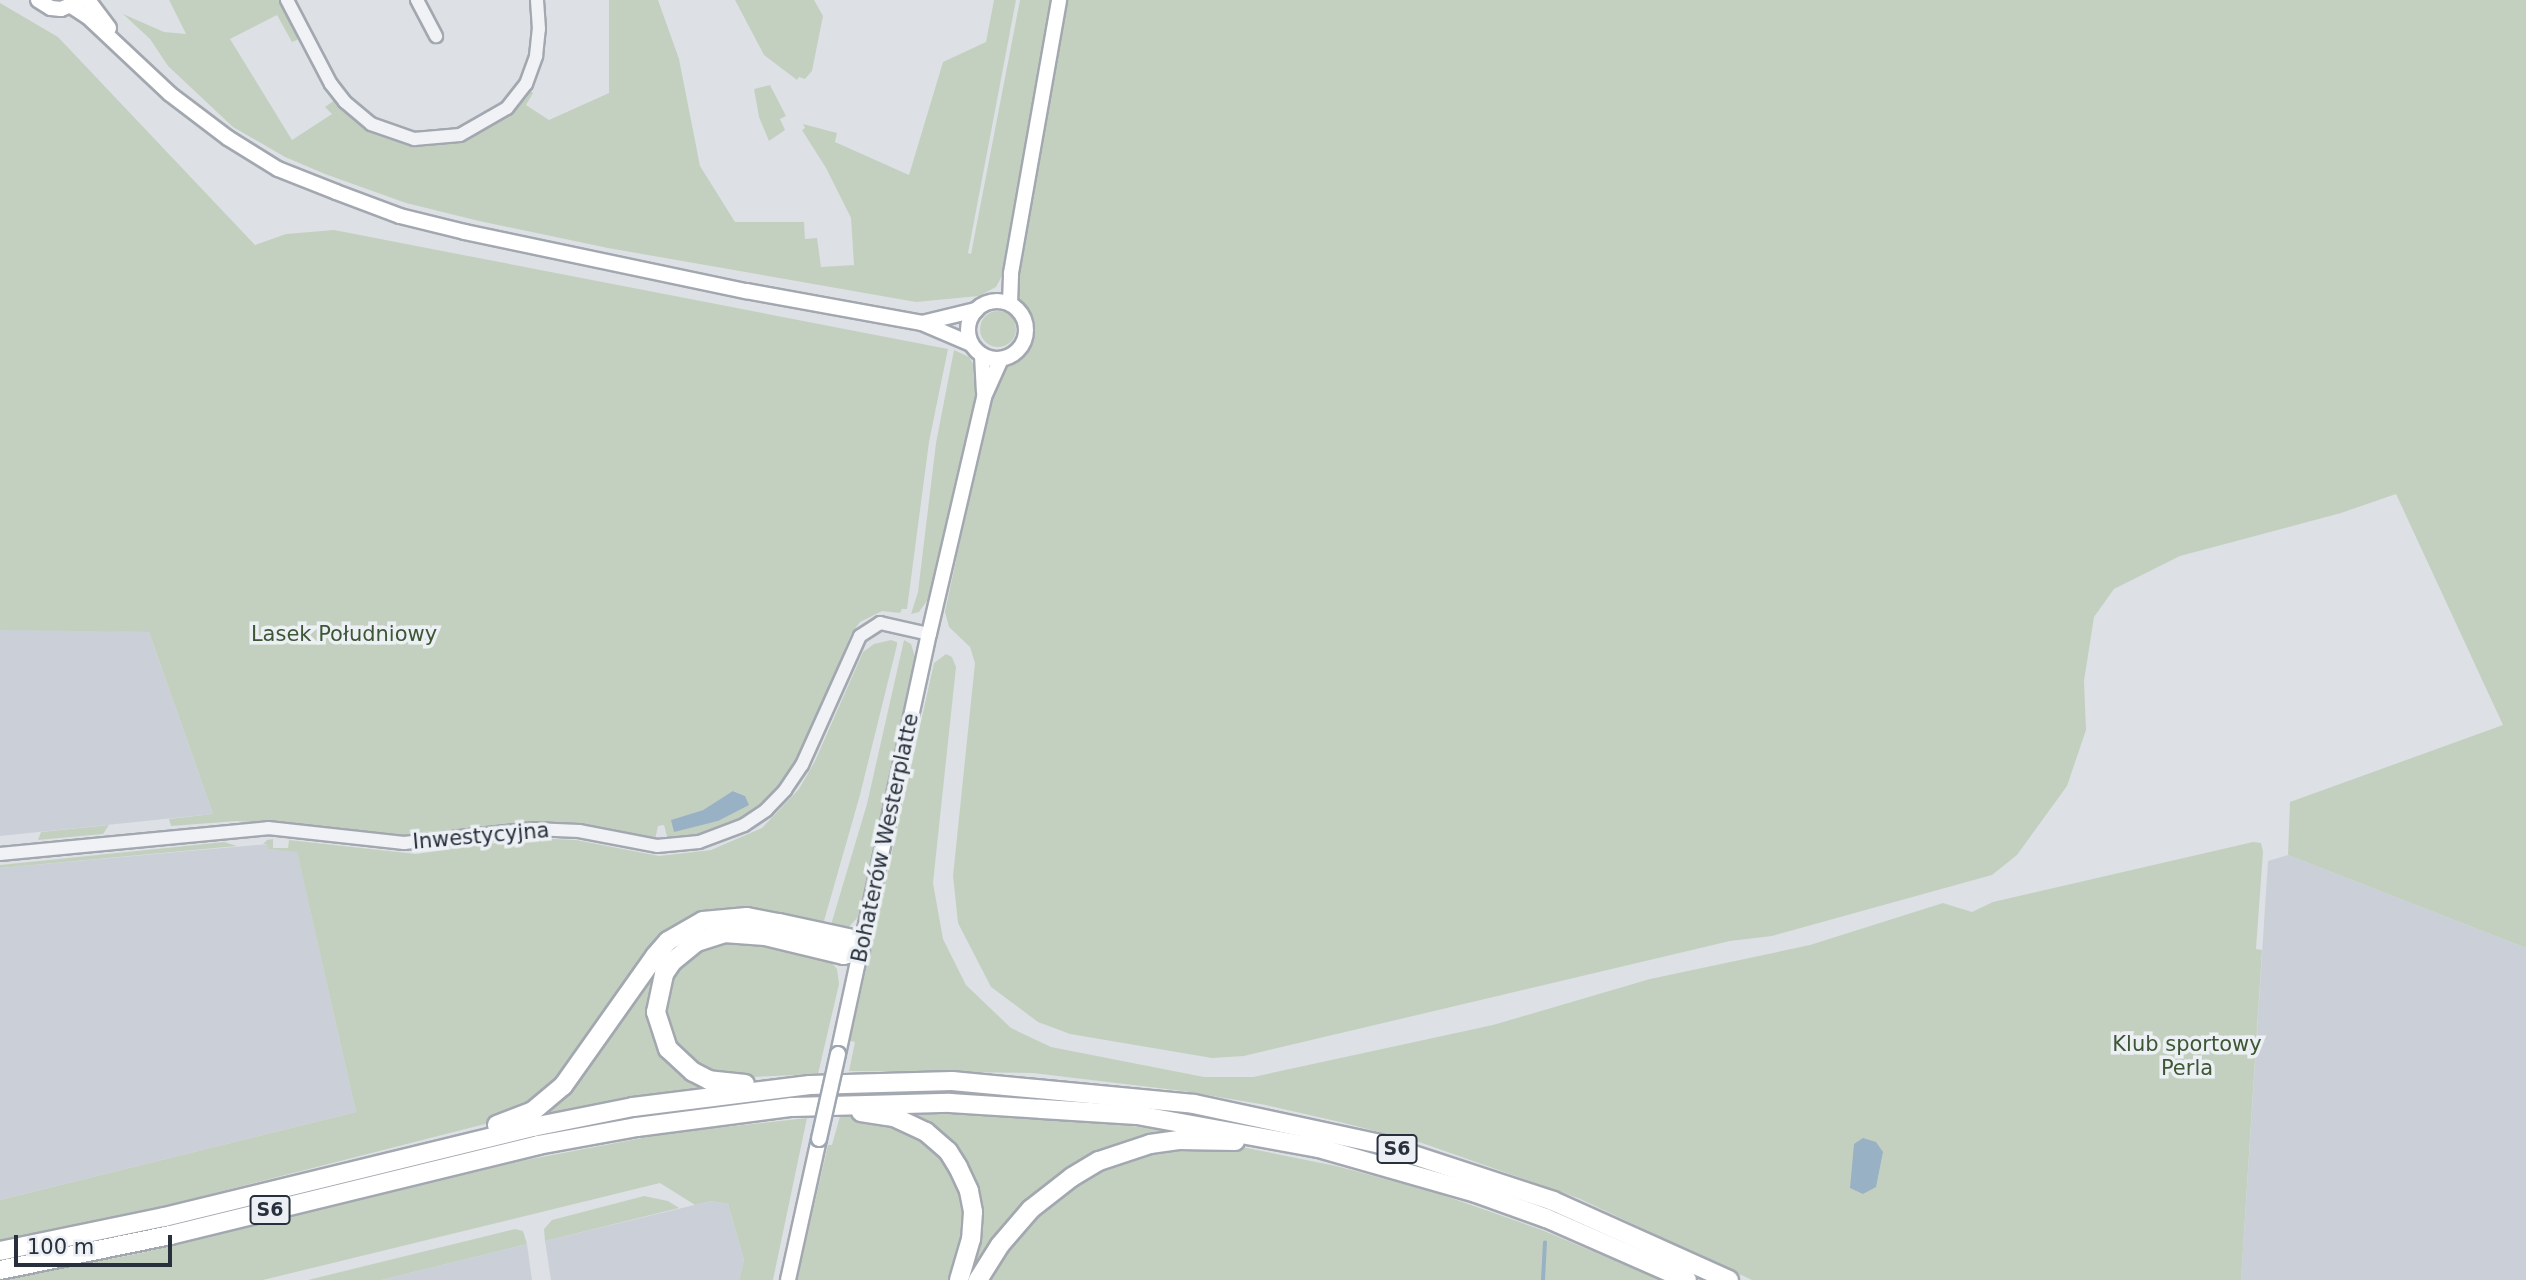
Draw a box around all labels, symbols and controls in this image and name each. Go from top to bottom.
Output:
park label: Lasek Południowy [251,621,437,647]
street label: Bohaterów Westerplatte [846,711,924,965]
street label: Inwestycyjna [412,817,550,855]
park label: Klub sportowy Perla [2112,1031,2262,1081]
road number: S6 [1376,1134,1418,1164]
road number: S6 [249,1194,291,1226]
scale bar [18,1220,175,1264]
text: 100 m [27,1235,94,1259]

